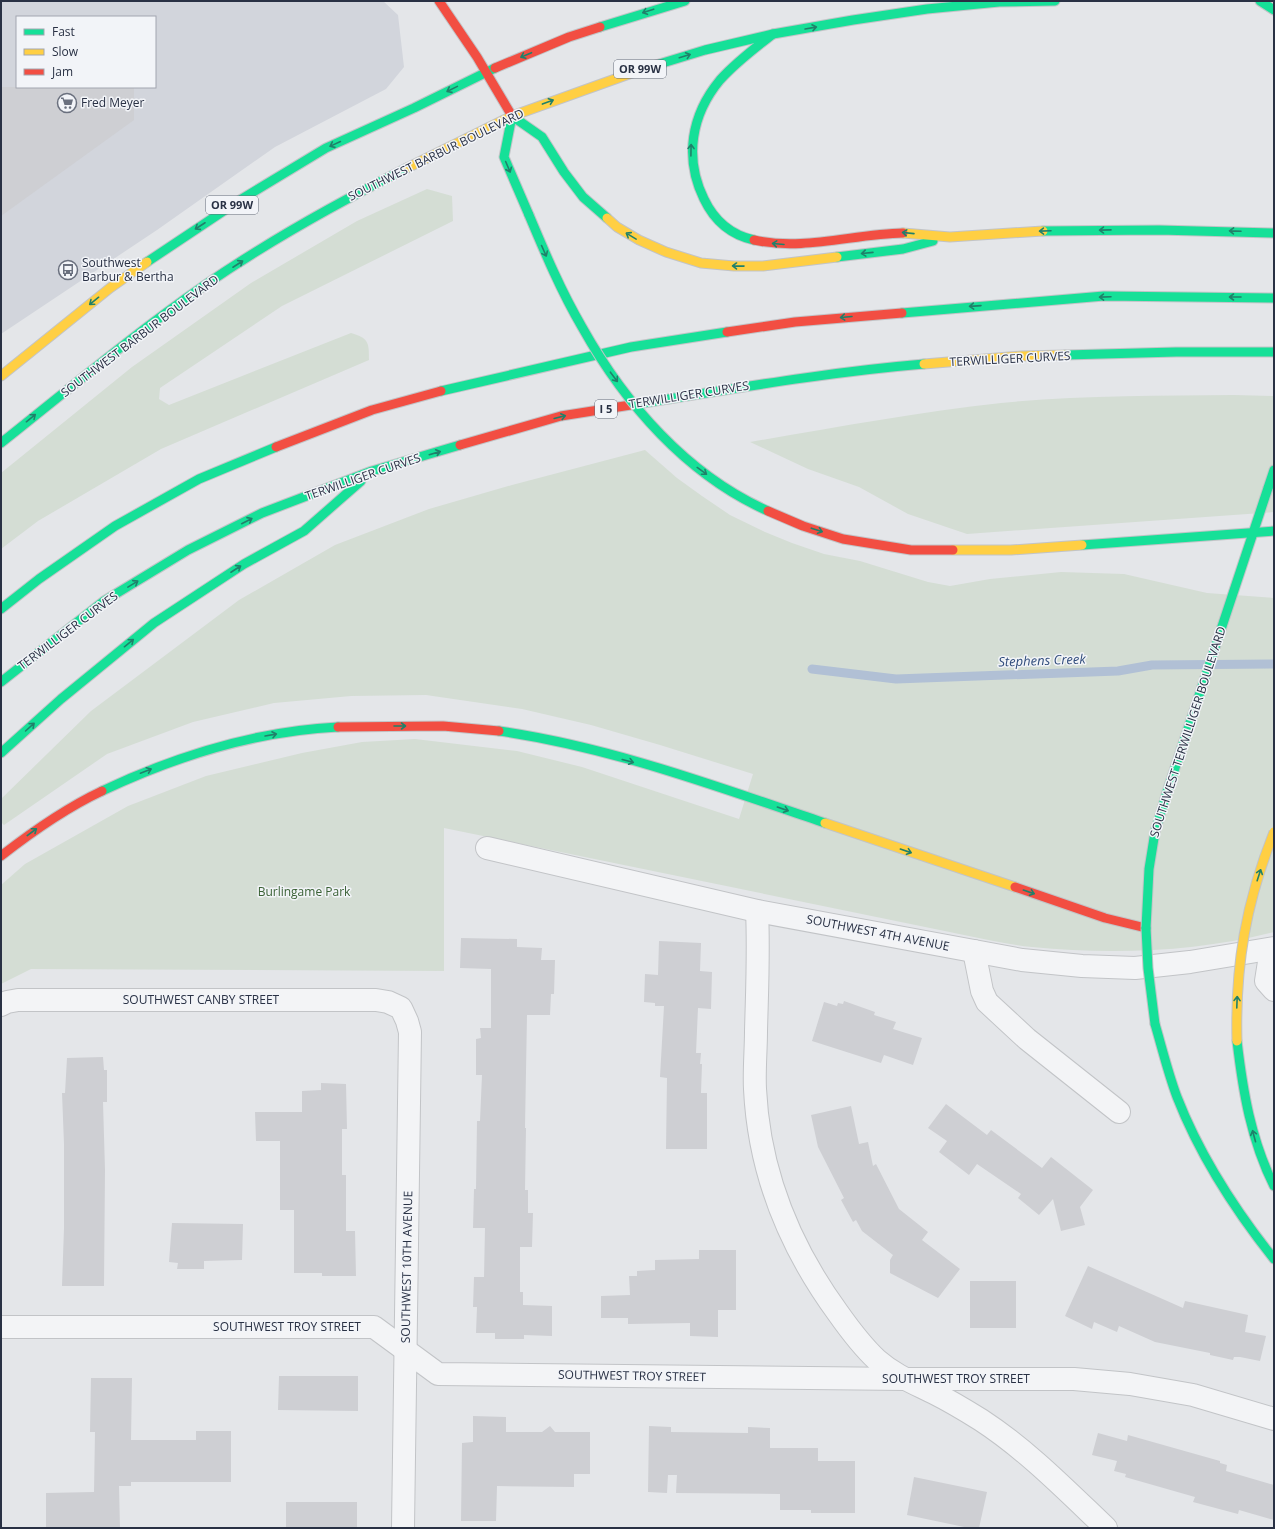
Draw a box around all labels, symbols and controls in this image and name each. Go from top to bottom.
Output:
one-way arrow [641,8,654,15]
legend [16,16,156,88]
text: Fast [52,23,75,40]
one-way arrow [804,23,817,31]
text: Slow [52,43,79,60]
one-way arrow [520,52,532,60]
one-way arrow [678,52,691,59]
road number: OR 99W [614,60,666,78]
text: Jam [51,63,73,80]
one-way arrow [446,86,458,93]
supermarket icon: Fred Meyer [56,92,78,114]
place label: Fred Meyer [81,94,145,111]
one-way arrow [542,98,554,106]
street label: SOUTHWEST BARBUR BOULEVARD [345,104,527,205]
one-way arrow [329,141,341,149]
one-way arrow [688,144,695,157]
one-way arrow [505,161,513,173]
road number: OR 99W [206,196,258,214]
one-way arrow [194,222,205,230]
one-way arrow [1099,226,1112,234]
one-way arrow [1039,227,1052,235]
one-way arrow [1229,228,1242,235]
one-way arrow [902,230,915,237]
one-way arrow [625,231,637,239]
one-way arrow [772,240,785,248]
one-way arrow [541,244,549,256]
one-way arrow [861,250,874,257]
place label: Southwest Barbur & Bertha [82,254,174,285]
bus stop icon: Southwest Barbur & Bertha [57,259,79,281]
one-way arrow [232,260,243,268]
one-way arrow [732,262,745,270]
street label: SOUTHWEST BARBUR BOULEVARD [57,271,222,401]
one-way arrow [1099,293,1112,300]
one-way arrow [1229,293,1242,301]
one-way arrow [88,297,99,306]
one-way arrow [969,302,982,310]
one-way arrow [840,314,853,321]
street label: TERWILLIGER CURVES [949,347,1071,370]
one-way arrow [609,371,618,382]
street label: TERWILLIGER CURVES [628,377,750,412]
road number: I 5 [595,400,617,418]
one-way arrow [553,413,566,420]
one-way arrow [26,414,37,423]
street label: TERWILLIGER CURVES [303,449,423,504]
one-way arrow [428,449,441,456]
one-way arrow [696,467,707,475]
one-way arrow [240,516,252,524]
one-way arrow [811,527,824,534]
one-way arrow [230,565,241,573]
one-way arrow [127,579,139,587]
street label: TERWILLIGER CURVES [14,587,121,674]
street label: SOUTHWEST TERWILLIGER BOULEVARD [1145,624,1230,839]
one-way arrow [124,639,135,648]
water label: Stephens Creek [998,649,1087,671]
one-way arrow [25,722,35,732]
one-way arrow [393,722,406,730]
one-way arrow [264,731,277,739]
one-way arrow [621,758,634,765]
one-way arrow [139,767,151,775]
one-way arrow [776,806,789,813]
one-way arrow [26,828,37,836]
one-way arrow [900,847,912,855]
one-way arrow [1256,868,1263,881]
park label: Burlingame Park [258,883,351,900]
one-way arrow [1022,889,1035,896]
street label: SOUTHWEST 4TH AVENUE [805,910,951,955]
street label: SOUTHWEST CANBY STREET [123,991,280,1008]
one-way arrow [1233,996,1240,1009]
one-way arrow [1250,1130,1257,1143]
street label: SOUTHWEST 10TH AVENUE [397,1191,416,1343]
street label: SOUTHWEST TROY STREET [213,1318,361,1335]
street label: SOUTHWEST TROY STREET [558,1366,706,1385]
street label: SOUTHWEST TROY STREET [882,1370,1030,1387]

